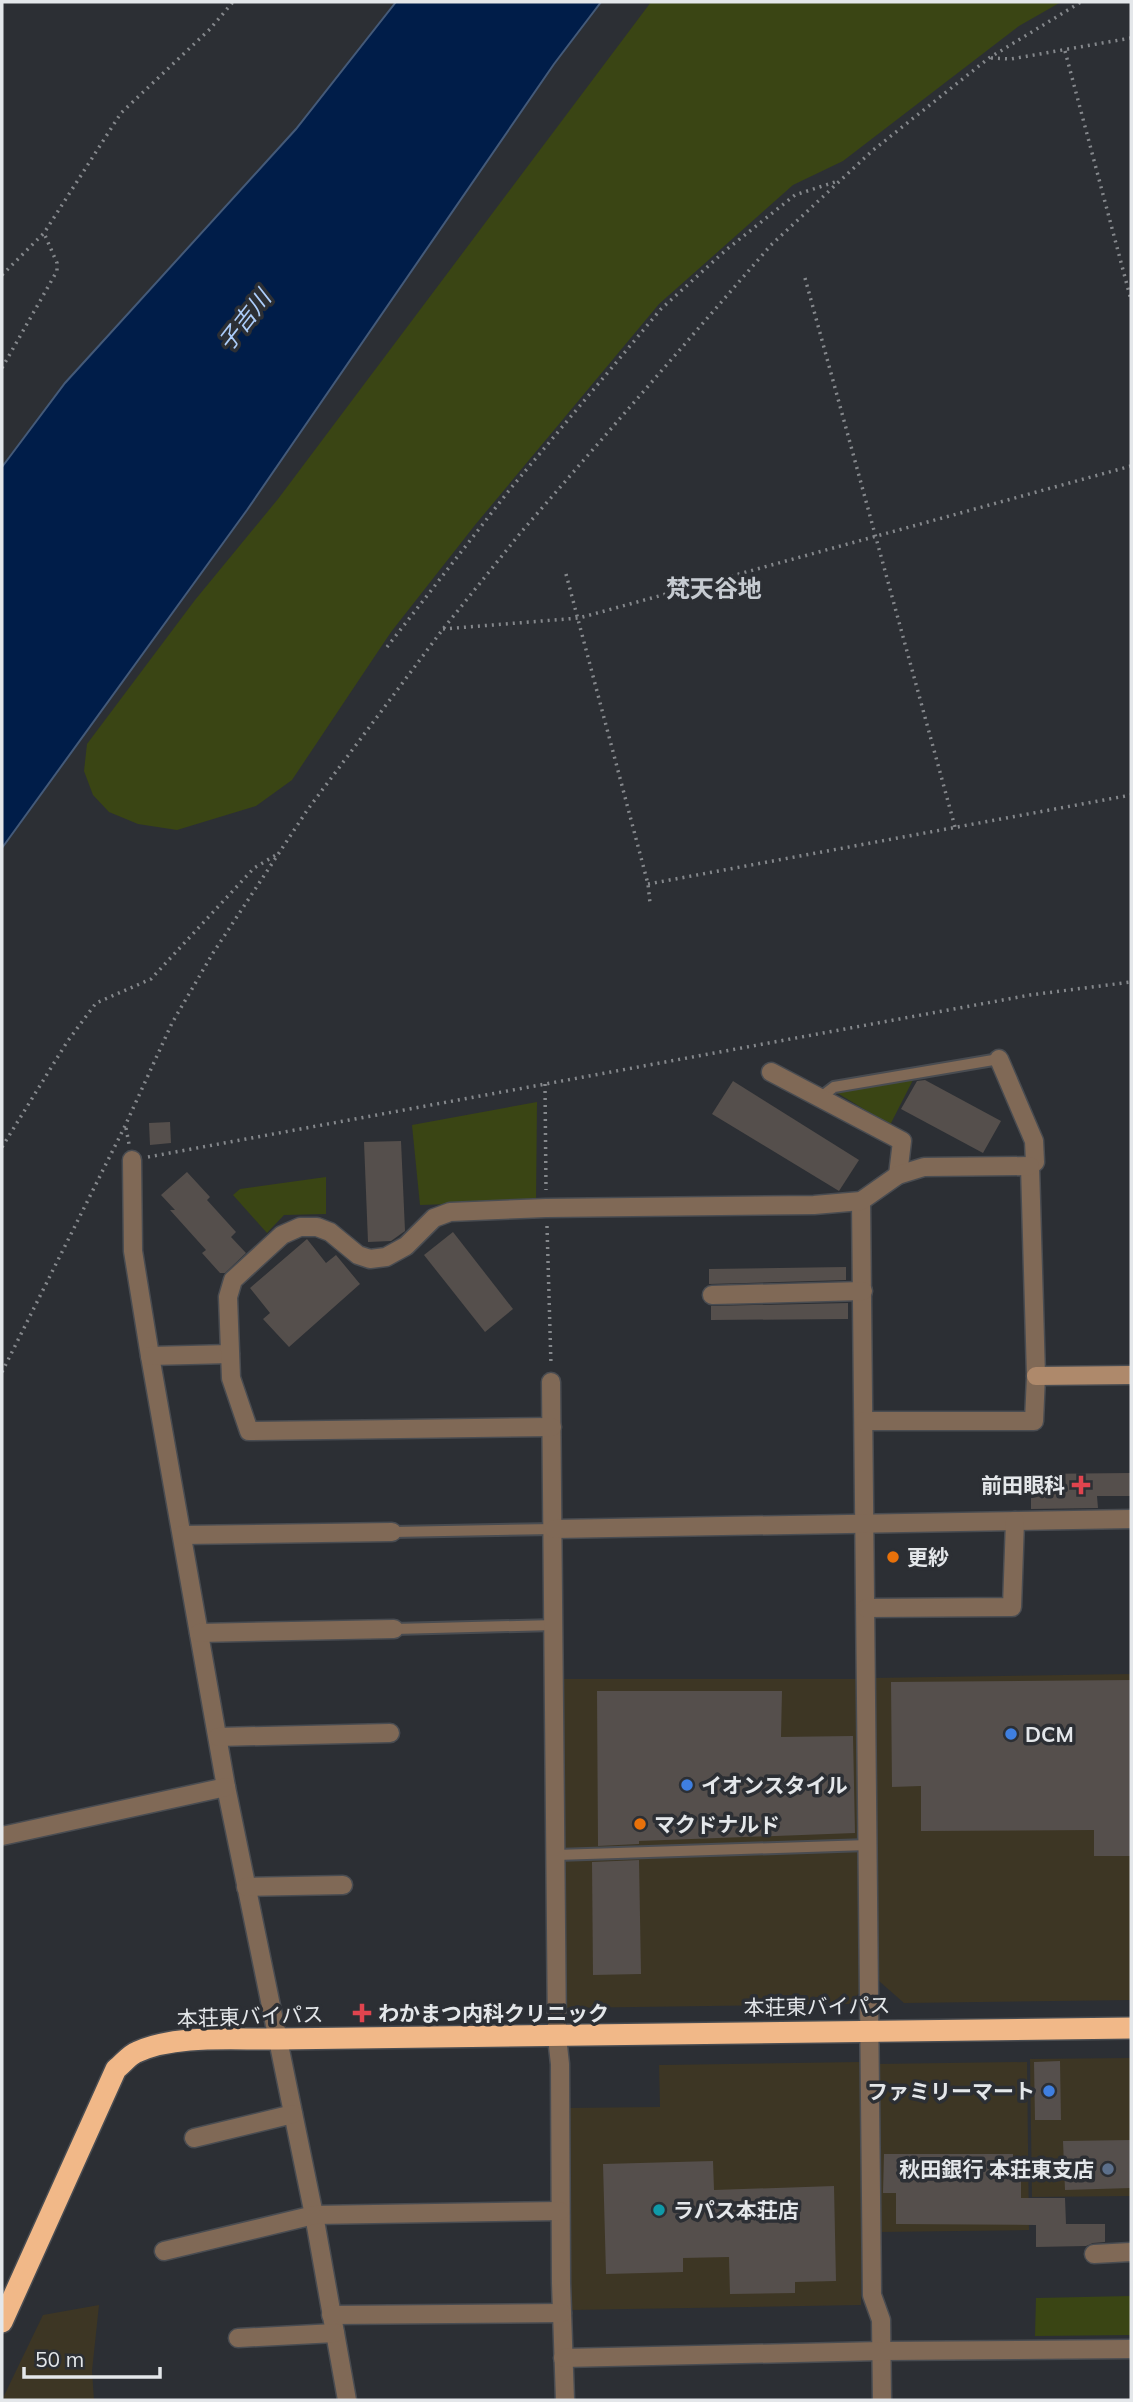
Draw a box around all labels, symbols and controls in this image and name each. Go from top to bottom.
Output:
water label: 子吉川 [211,282,279,356]
district label: 梵天谷地 [666,573,762,603]
place label: 前田眼科 [981,1472,1065,1498]
marker: 前田眼科 [1071,1475,1091,1495]
place label: 更紗 [907,1544,949,1570]
marker: 更紗 [885,1549,901,1565]
place label: DCM [1025,1721,1074,1747]
marker: DCM [1003,1726,1019,1742]
place label: イオンスタイル [701,1772,848,1798]
marker: イオンスタイル [679,1777,695,1793]
place label: マクドナルド [654,1811,780,1837]
marker: マクドナルド [632,1816,648,1832]
street label: 本荘東バイパス [743,1992,891,2020]
street label: 本荘東バイパス [176,2000,324,2032]
place label: わかまつ内科クリニック [378,2000,609,2026]
marker: わかまつ内科クリニック [352,2003,372,2023]
place label: ファミリーマート [867,2078,1035,2104]
marker: ファミリーマート [1041,2083,1057,2099]
place label: 秋田銀行 本荘東支店 [899,2156,1094,2182]
marker: 秋田銀行 本荘東支店 [1100,2161,1116,2177]
place label: ラパス本荘店 [673,2197,799,2223]
marker: ラパス本荘店 [651,2202,667,2218]
scale bar [24,2336,161,2380]
text: 50 m [35,2346,84,2372]

